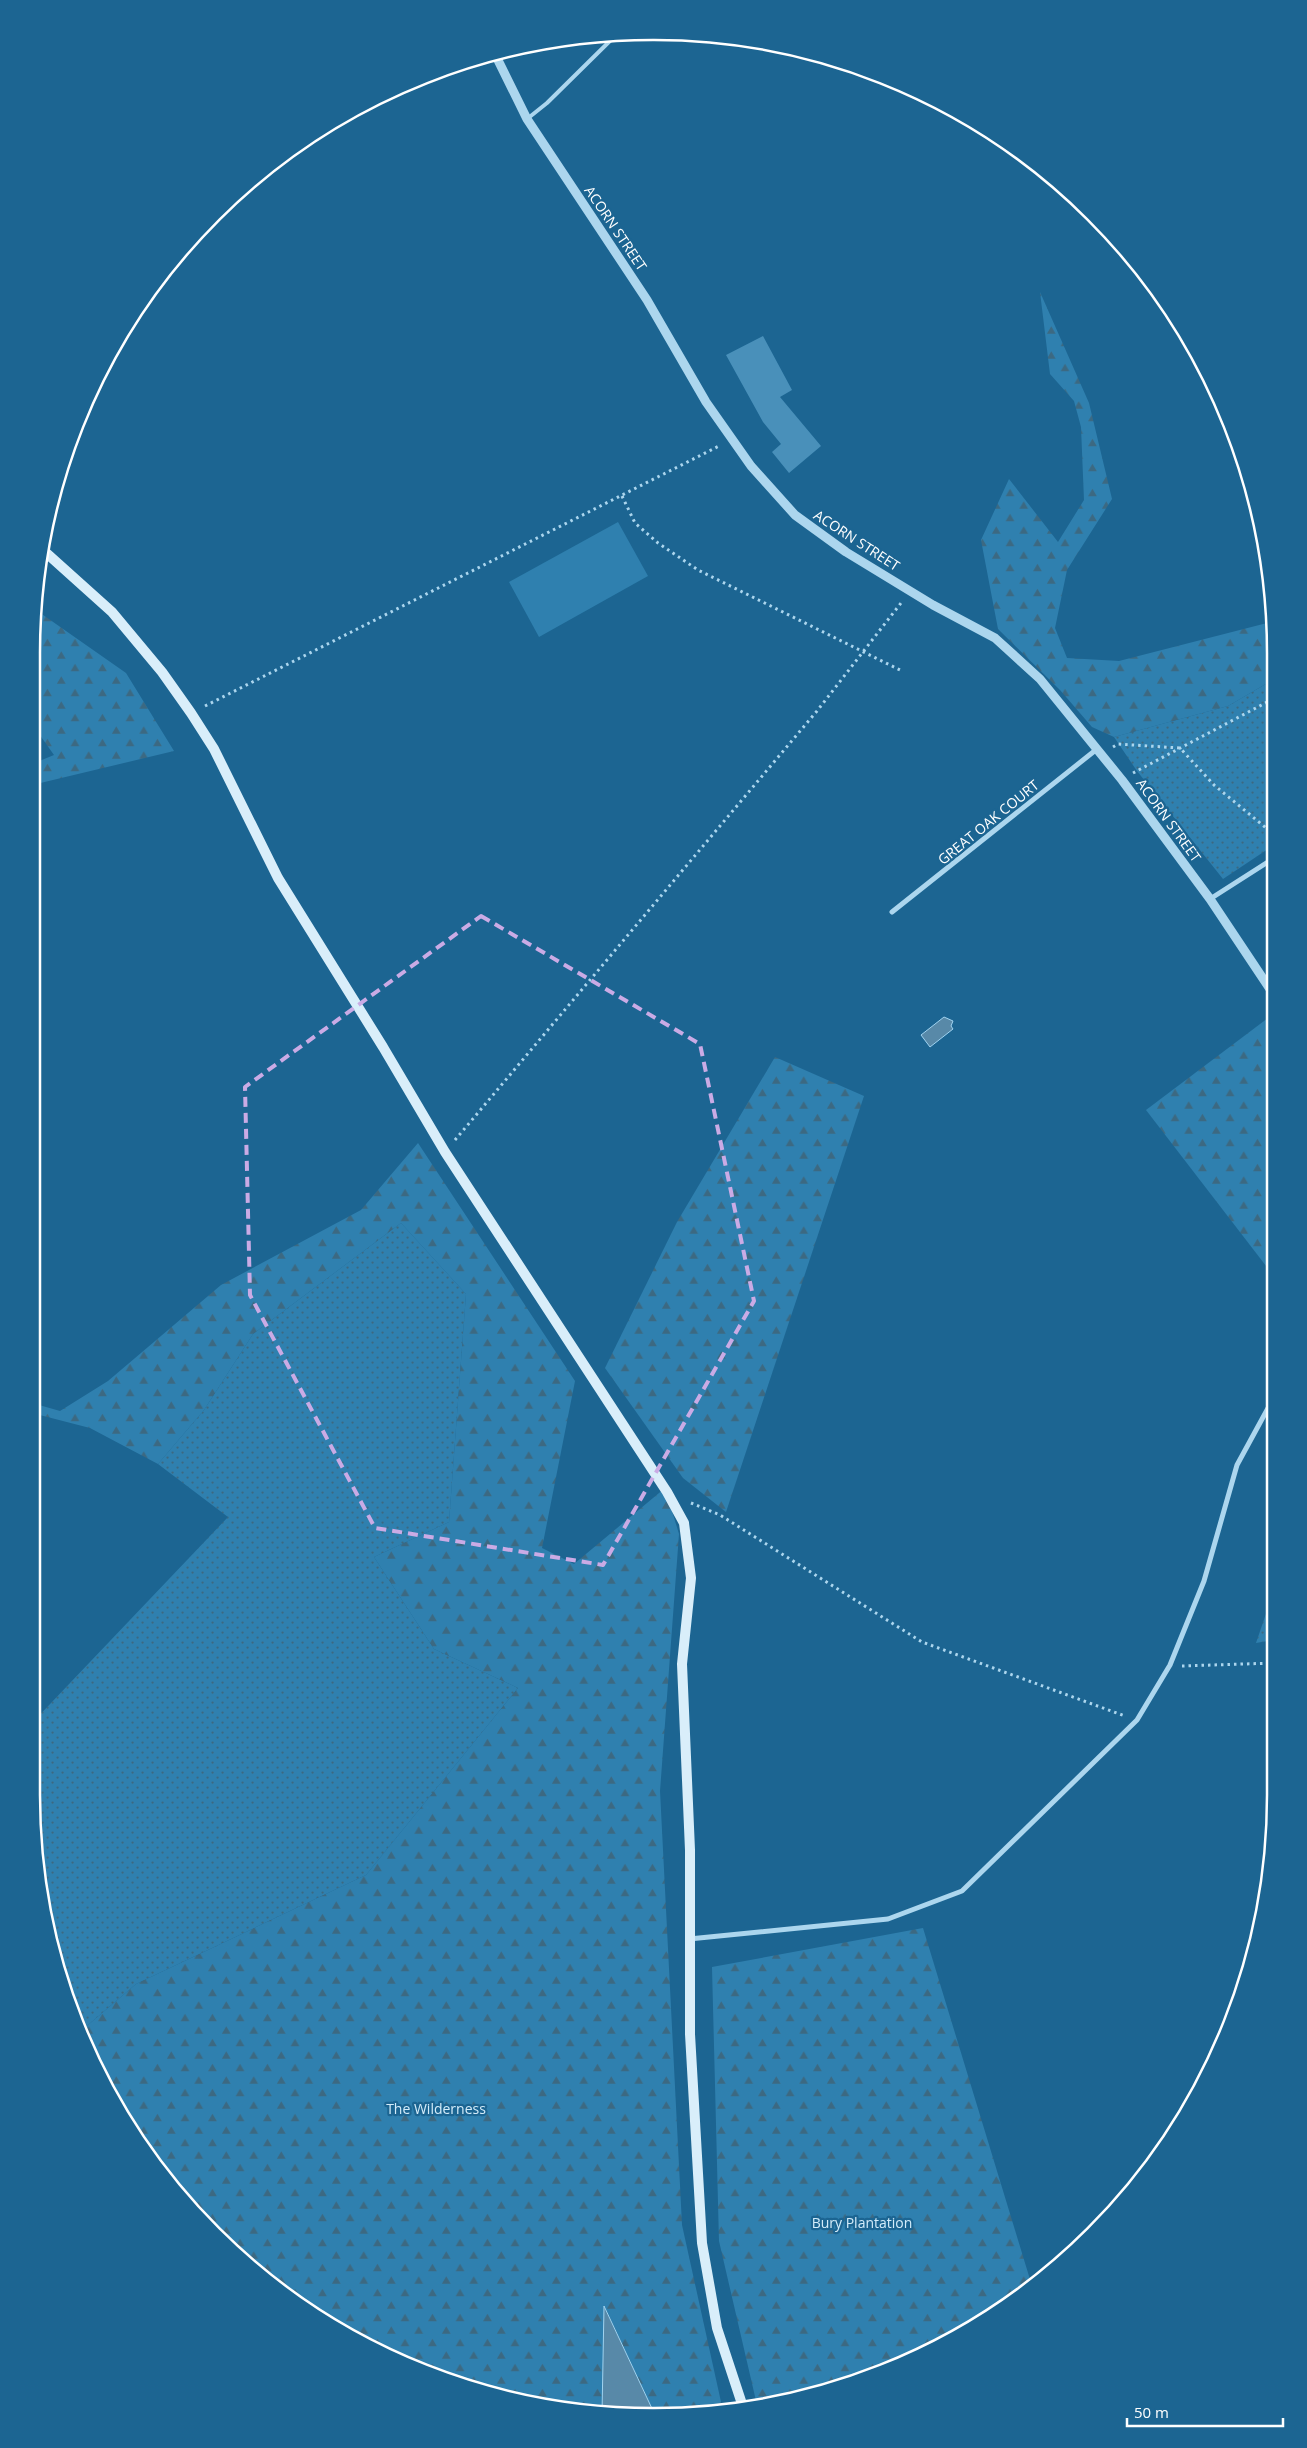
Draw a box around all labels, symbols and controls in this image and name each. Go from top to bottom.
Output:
street label: ACORN STREET [581,182,652,274]
street label: ACORN STREET [810,505,904,575]
street label: ACORN STREET [1132,774,1206,866]
street label: GREAT OAK COURT [933,775,1043,869]
park label: The Wilderness [386,2099,486,2118]
park label: Bury Plantation [812,2213,912,2232]
scale bar [1127,2396,1283,2428]
text: 50 m [1134,2402,1169,2422]

